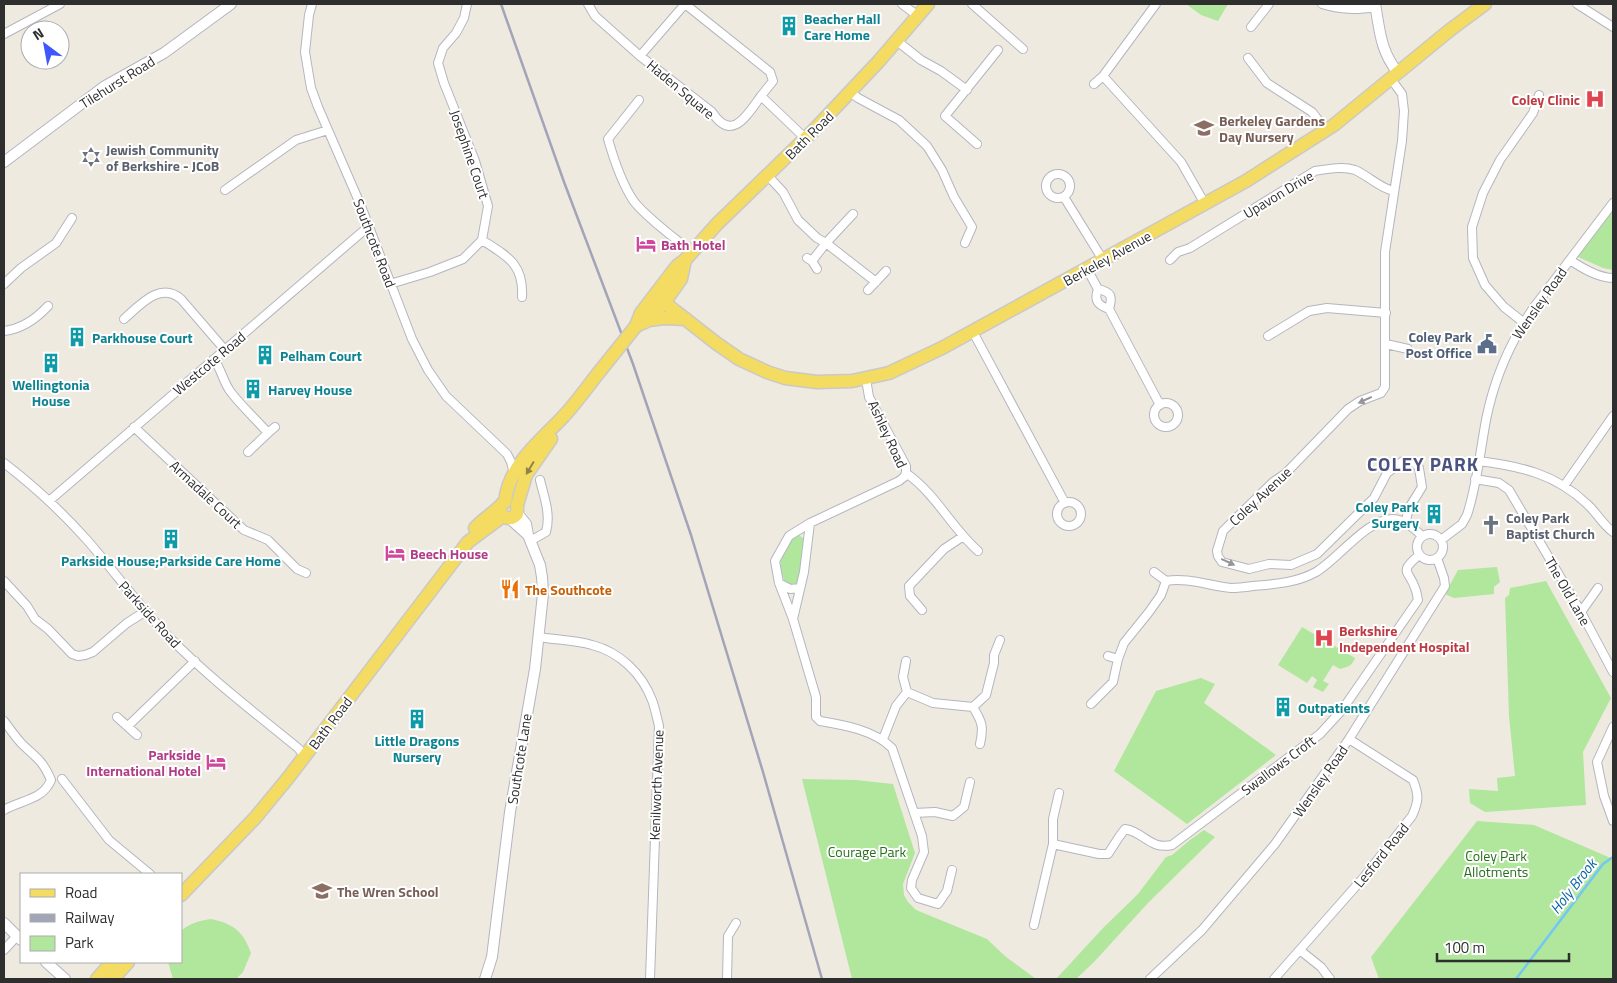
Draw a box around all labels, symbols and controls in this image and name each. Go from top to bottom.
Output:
place label: Beacher Hall Care Home [804,8,880,45]
building icon: Beacher Hall Care Home [778,15,800,37]
north arrow [20,20,70,70]
text: N [28,22,48,45]
street label: Tilehurst Road [75,50,159,114]
street label: Haden Square [643,54,719,124]
hospital icon: Coley Clinic [1584,88,1606,110]
place label: Coley Clinic [1512,89,1580,110]
street label: Bath Road [780,106,838,164]
street label: Josephine Court [445,107,495,201]
place label: Berkeley Gardens Day Nursery [1219,110,1325,147]
school or university icon: Berkeley Gardens Day Nursery [1193,117,1215,139]
place label: Jewish Community of Berkshire - JCoB [106,139,219,176]
synagogue icon: Jewish Community of Berkshire - JCoB [80,146,102,168]
street label: Upavon Drive [1239,165,1317,223]
street label: Southcote Road [348,196,402,290]
street label: Berkeley Avenue [1059,225,1155,291]
hotel icon: Bath Hotel [635,233,657,255]
place label: Bath Hotel [661,234,725,255]
street label: Wensley Road [1506,263,1572,343]
building icon: Parkhouse Court [66,326,88,348]
street label: Westcote Road [168,326,250,400]
place label: Coley Park Post Office [1405,326,1473,363]
place label: Parkhouse Court [92,327,193,348]
public building icon: Coley Park Post Office [1476,333,1498,355]
building icon: Pelham Court [254,344,276,366]
place label: Pelham Court [280,345,362,366]
building icon: Wellingtonia House [40,352,62,374]
place label: Wellingtonia House [12,374,90,411]
building icon: Harvey House [242,378,264,400]
place label: Harvey House [268,379,352,400]
one-way arrow [1358,396,1372,404]
street label: Ashley Road [863,397,913,471]
district label: COLEY PARK [1367,449,1479,478]
street label: Armadale Court [165,455,247,533]
one-way arrow [526,461,535,474]
street label: Coley Avenue [1224,461,1296,531]
place label: Coley Park Surgery [1355,496,1420,533]
building icon: Coley Park Surgery [1423,503,1445,525]
place label: Coley Park Baptist Church [1506,507,1595,544]
church icon: Coley Park Baptist Church [1480,514,1502,536]
building icon: Parkside House;Parkside Care Home [160,528,182,550]
hotel icon: Beech House [384,542,406,564]
place label: Beech House [410,543,488,564]
place label: Parkside House;Parkside Care Home [61,550,281,571]
street label: The Old Lane [1540,553,1596,629]
one-way arrow [1220,558,1235,567]
street label: Parkside Road [114,576,186,652]
restaurant icon: The Southcote [499,578,521,600]
place label: The Southcote [525,579,612,600]
place label: Berkshire Independent Hospital [1339,620,1470,657]
hospital icon: Berkshire Independent Hospital [1313,627,1335,649]
street label: Bath Road [303,692,357,754]
building icon: Outpatients [1272,696,1294,718]
place label: Outpatients [1298,697,1370,718]
building icon: Little Dragons Nursery [406,708,428,730]
street label: Southcote Lane [501,712,537,806]
street label: Kenilworth Avenue [644,729,668,841]
place label: Little Dragons Nursery [375,730,460,767]
street label: Swallows Croft [1236,730,1320,800]
street label: Wensley Road [1287,741,1353,821]
place label: Parkside International Hotel [86,744,201,781]
hotel icon: Parkside International Hotel [205,751,227,773]
street label: Lesford Road [1348,818,1414,892]
park label: Courage Park [828,841,906,862]
park label: Coley Park Allotments [1464,845,1528,882]
water label: Holy Brook [1544,852,1603,919]
legend [20,873,182,963]
school or university icon: The Wren School [311,880,333,902]
text: Road [65,881,97,904]
place label: The Wren School [337,881,439,902]
text: Railway [65,906,115,929]
scale bar [1437,930,1570,962]
text: Park [65,931,94,954]
text: 100 m [1444,936,1485,959]

